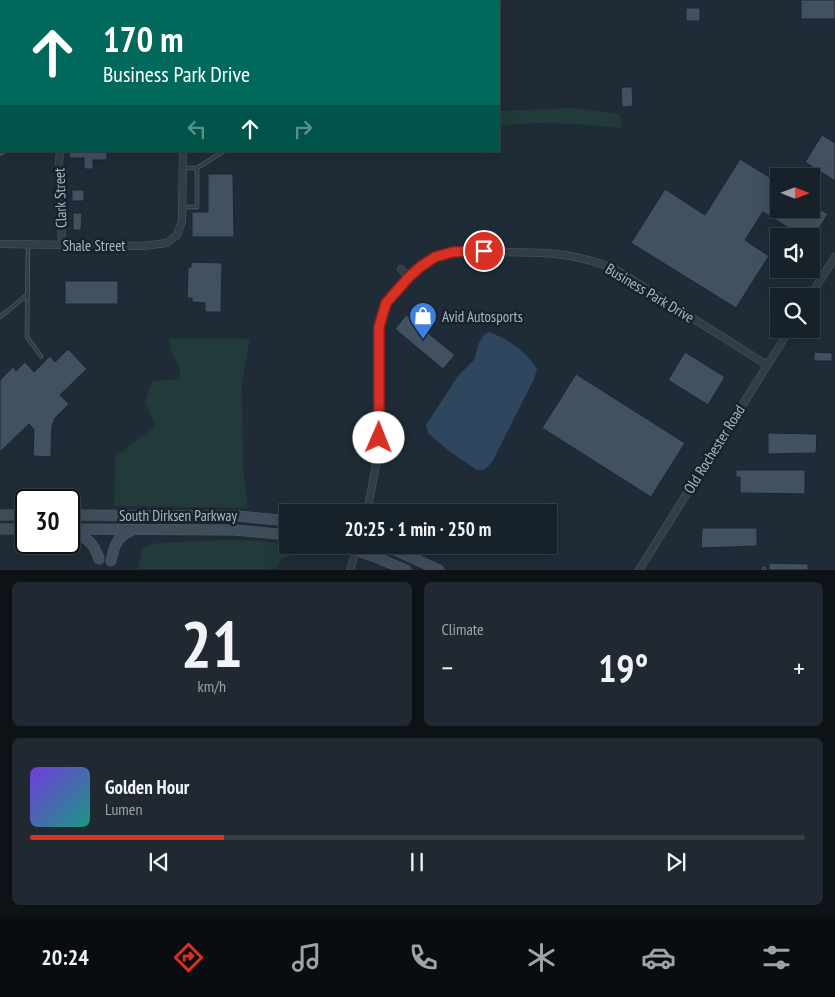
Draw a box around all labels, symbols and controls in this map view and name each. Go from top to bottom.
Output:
text: 170 m [103,16,184,62]
icon: ahead [20,20,85,85]
text: Business Park Drive [103,60,250,88]
icon: left [183,115,211,143]
icon: ahead [236,115,264,143]
icon: right [289,115,317,143]
street label: Clark Street [49,168,71,228]
north arrow [770,168,820,218]
map controls [770,168,820,338]
button: sound [770,228,820,278]
pin [463,230,505,272]
street label: Shale Street [63,236,125,255]
icon: arrive [470,237,498,265]
street label: Business Park Drive [602,259,698,327]
button: search [770,288,820,338]
shop icon: Avid Autosports [408,301,438,340]
place label: Avid Autosports [442,307,523,326]
street label: Old Rochester Road [679,401,749,497]
position arrow [352,411,404,463]
speed limit sign: 30 [15,489,80,554]
street label: South Dirksen Parkway [119,506,237,525]
text: 20:25 · 1 min · 250 m [345,517,491,541]
text: 21 [181,601,243,685]
text: Climate [442,619,484,639]
text: 19° [598,643,648,692]
text: − [442,649,453,686]
text: + [793,649,805,686]
text: km/h [198,676,226,696]
text: Golden Hour [105,775,189,799]
text: Lumen [105,799,142,819]
icon: previous [145,848,173,876]
icon: pause [403,848,431,876]
icon: next [662,848,690,876]
icon: directions [171,940,206,975]
icon: music [289,940,324,975]
icon: phone [406,940,441,975]
icon: climate [524,940,559,975]
icon: car [641,940,676,975]
icon: filters [759,940,794,975]
text: 20:24 [41,943,89,971]

